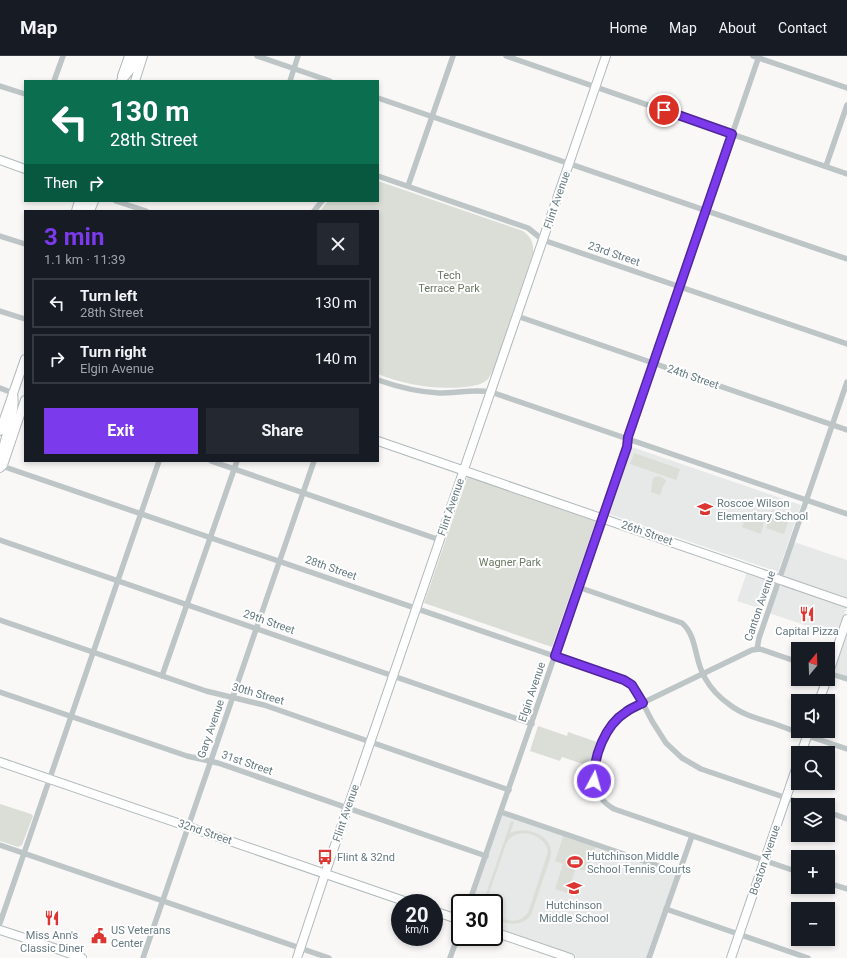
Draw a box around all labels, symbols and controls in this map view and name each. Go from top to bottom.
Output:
text: Map [20,16,58,39]
text: Home [609,20,647,36]
text: Map [669,20,697,36]
text: About [719,20,756,36]
text: Contact [778,20,827,36]
pin [647,93,681,127]
text: 130 m [110,95,189,128]
icon: left [44,96,96,148]
icon: arrive [653,99,675,121]
text: 28th Street [110,129,198,150]
street label: Flint Avenue [541,169,573,230]
icon: right [85,172,107,194]
text: Then [44,174,77,192]
text: 3 min [44,223,104,251]
button: close [317,223,359,265]
street label: 23rd Street [586,239,642,269]
text: 1.1 km · 11:39 [44,252,125,267]
park label: Tech Terrace Park [418,269,480,295]
text: Turn left [80,287,137,305]
icon: left [46,292,68,314]
text: 130 m [315,294,357,312]
text: 28th Street [80,305,144,320]
text: Turn right [80,343,146,361]
icon: right [46,348,68,370]
text: 140 m [315,350,357,368]
text: Elgin Avenue [80,361,154,376]
street label: 24th Street [665,362,721,392]
button: Exit [44,408,198,454]
button: Share [206,408,359,454]
street label: Flint Avenue [435,476,467,537]
place label: Roscoe Wilson Elementary School [717,497,808,523]
school or university icon: Roscoe Wilson Elementary School [696,500,714,518]
street label: 26th Street [619,518,675,548]
street label: 28th Street [303,553,359,583]
park label: Wagner Park [479,556,542,569]
street label: Canton Avenue [742,569,778,643]
restaurant icon: Capital Pizza [798,605,816,623]
street label: 29th Street [241,607,297,637]
place label: Capital Pizza [775,625,839,638]
north arrow [791,642,835,686]
map controls [791,642,835,946]
street label: Elgin Avenue [516,660,548,724]
street label: 30th Street [230,680,286,708]
button: sound [791,694,835,738]
street label: Gary Avenue [195,698,227,760]
button: search [791,746,835,790]
street label: 31st Street [220,748,275,778]
position arrow [573,760,615,802]
street label: Flint Avenue [330,782,362,843]
button: layers [791,798,835,842]
street label: 32nd Street [176,817,234,847]
street label: Boston Avenue [747,823,783,897]
bus stop icon: Flint & 32nd [316,848,334,866]
place label: Hutchinson Middle School Tennis Courts [587,850,691,876]
button: + [791,850,835,894]
place label: Flint & 32nd [337,851,395,864]
sports icon: Hutchinson Middle School Tennis Courts [566,853,584,871]
school or university icon: Hutchinson Middle School [565,879,583,897]
speed limit sign: 30 [451,894,503,946]
place label: Hutchinson Middle School [539,899,609,925]
button: − [791,902,835,946]
text: 20 [406,903,428,927]
restaurant icon: Miss Ann's Classic Diner [43,909,61,927]
place label: US Veterans Center [111,924,171,950]
text: km/h [405,924,429,935]
public building icon: US Veterans Center [90,927,108,945]
place label: Miss Ann's Classic Diner [20,929,84,955]

